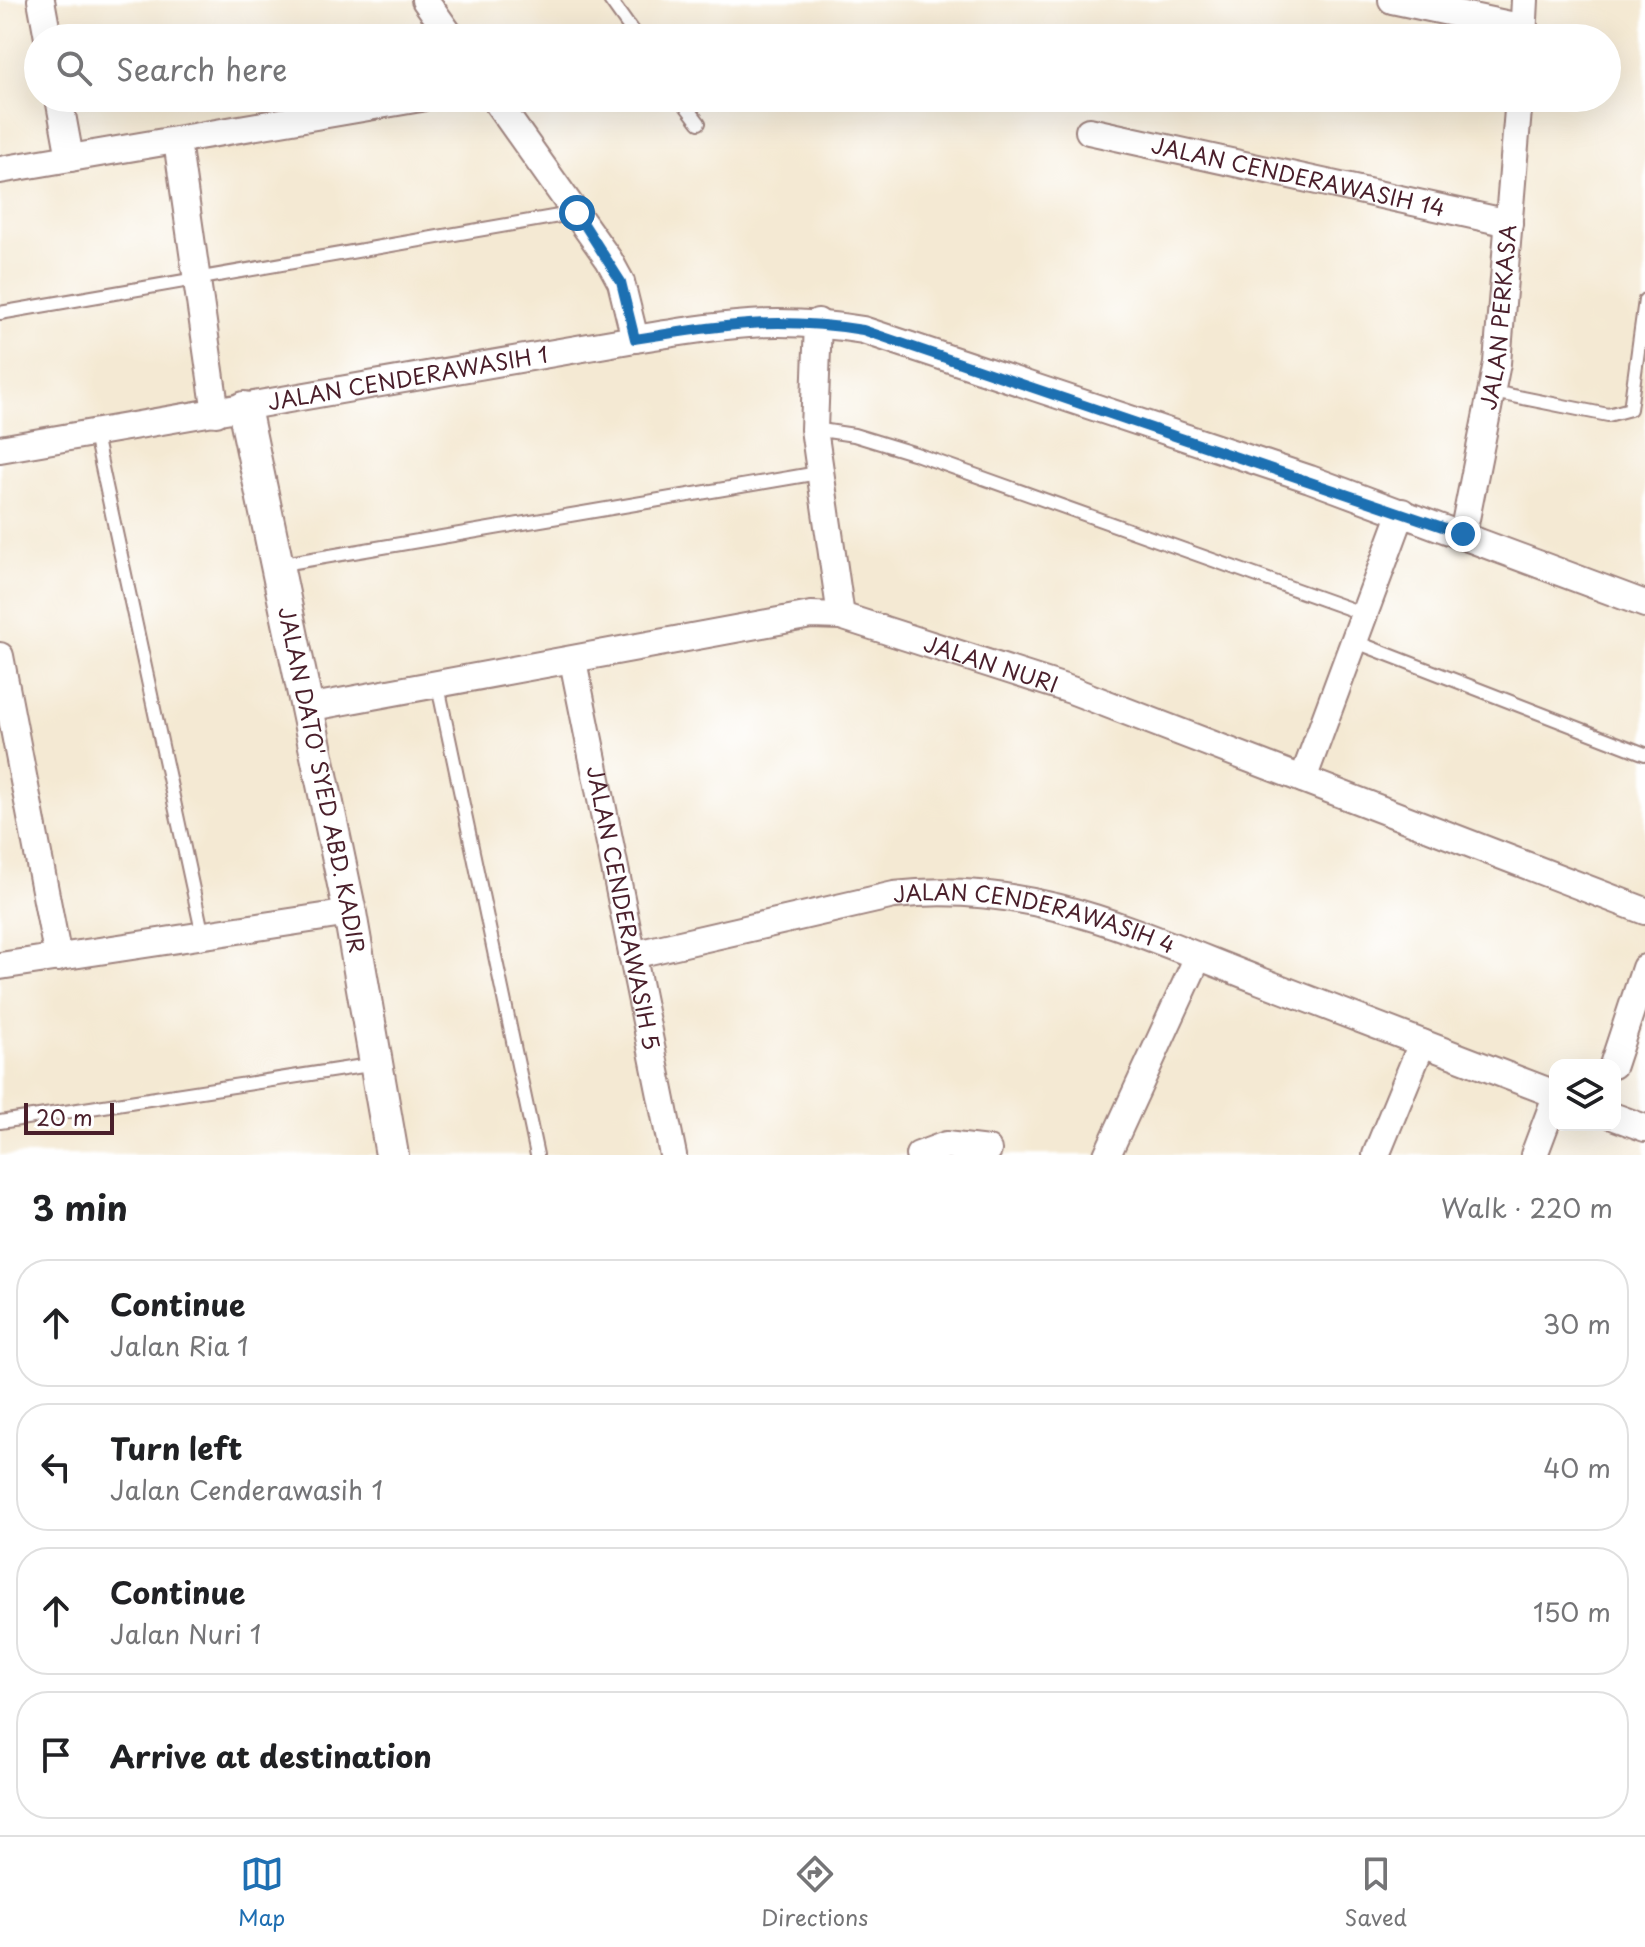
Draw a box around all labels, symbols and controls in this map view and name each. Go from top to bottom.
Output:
search box [24,24,1621,112]
icon: search [52,46,96,90]
text: Search here [116,46,288,91]
street label: JALAN CENDERAWASIH 14 [1149,127,1448,223]
route start [559,195,595,231]
street label: JALAN PERKASA [1470,223,1523,413]
street label: JALAN CENDERAWASIH 1 [265,336,551,417]
route end [1445,516,1481,552]
street label: JALAN DATO' SYED ABD. KADIR [271,603,375,955]
street label: JALAN NURI [920,626,1063,700]
street label: JALAN CENDERAWASIH 5 [580,763,669,1053]
street label: JALAN CENDERAWASIH 4 [891,874,1180,960]
map controls [1549,1059,1621,1131]
button: layers [1549,1059,1621,1131]
scale bar [24,1099,114,1135]
text: 20 m [36,1100,93,1133]
text: 3 min [32,1181,128,1233]
text: Walk · 220 m [1441,1188,1613,1227]
text: Continue [110,1281,245,1326]
icon: ahead [34,1301,78,1345]
text: 30 m [1543,1304,1611,1343]
text: Jalan Ria 1 [110,1326,249,1365]
text: Turn left [110,1425,242,1470]
icon: left [34,1445,78,1489]
text: 40 m [1543,1448,1611,1487]
text: Jalan Cenderawasih 1 [110,1470,383,1509]
text: Continue [110,1569,245,1614]
icon: ahead [34,1589,78,1633]
text: 150 m [1533,1592,1611,1631]
text: Jalan Nuri 1 [110,1614,261,1653]
icon: arrive [34,1733,78,1777]
text: Arrive at destination [110,1733,432,1778]
tab: Map [238,1852,285,1933]
tab: Directions [761,1852,868,1933]
tab: Saved [1344,1852,1407,1933]

